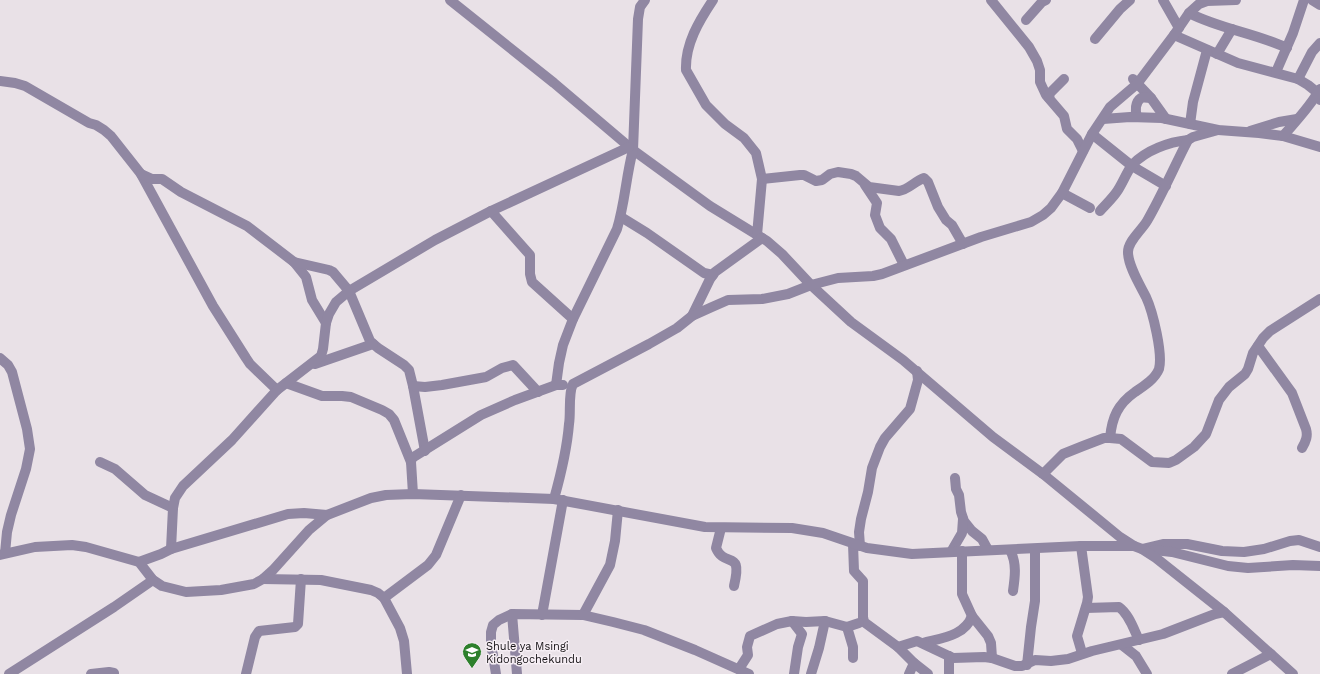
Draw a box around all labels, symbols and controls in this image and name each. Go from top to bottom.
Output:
place label: Shule ya Msingi Kidongochekundu [486,640,582,666]
school or university icon: Shule ya Msingi Kidongochekundu [461,641,483,669]

